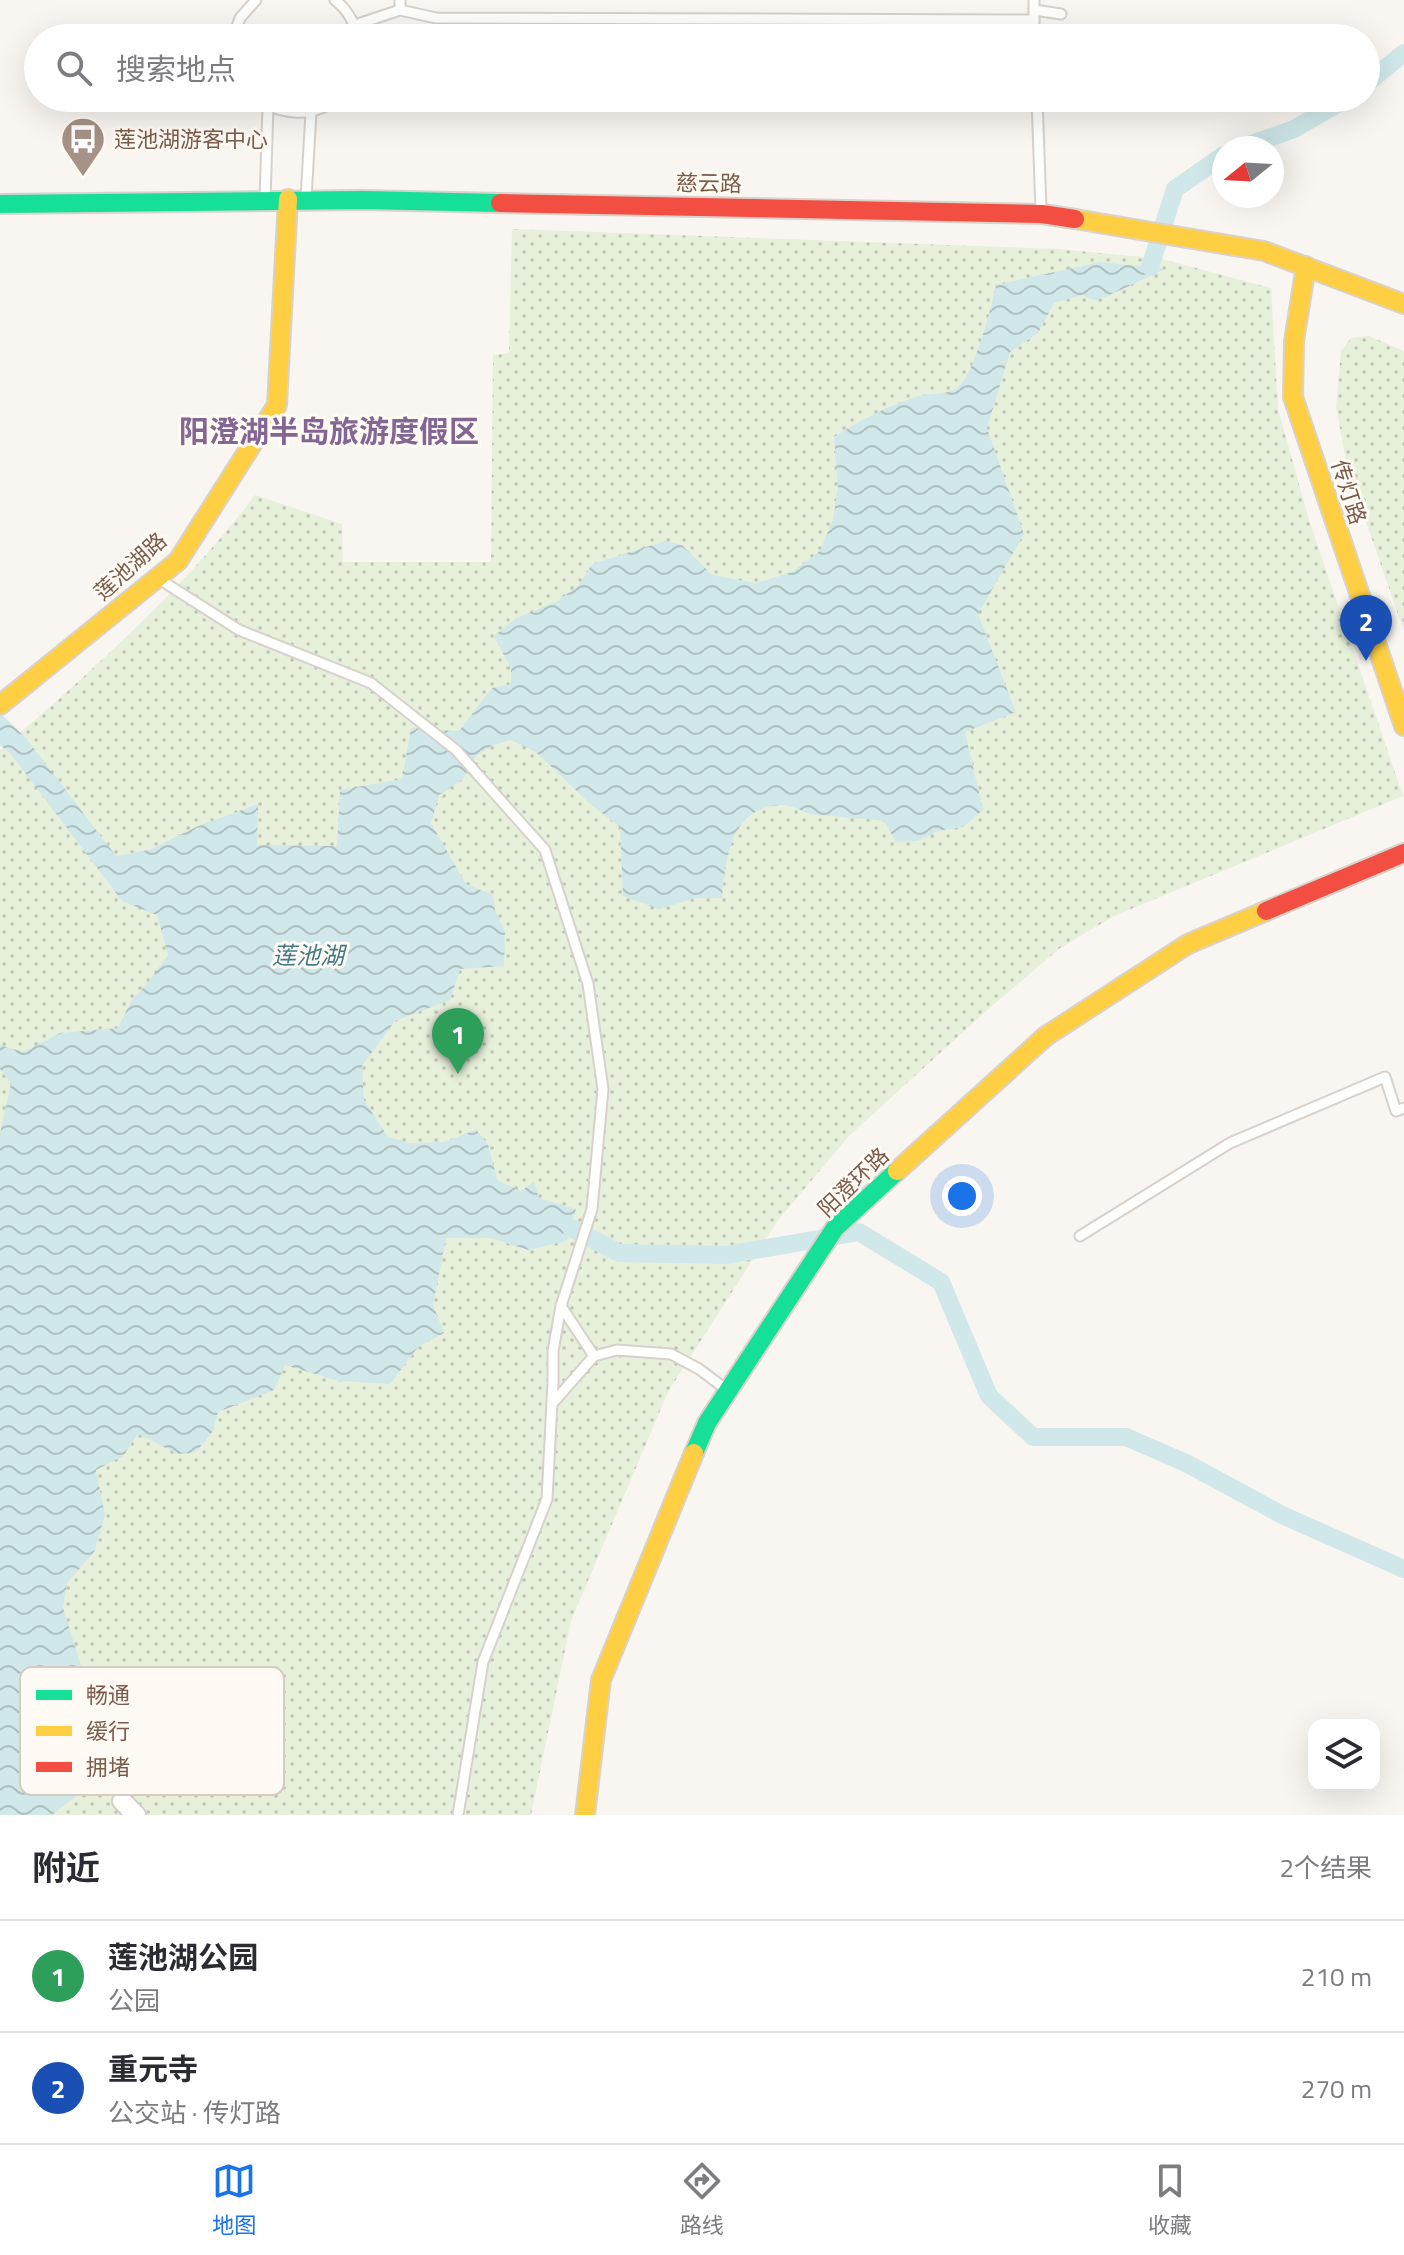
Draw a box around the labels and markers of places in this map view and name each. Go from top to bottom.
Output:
bus stop icon: 莲池湖游客中心 [59,115,107,178]
place label: 莲池湖游客中心 [114,122,268,156]
pin: 2 [1340,595,1392,661]
pin: 1 [432,1008,484,1074]

